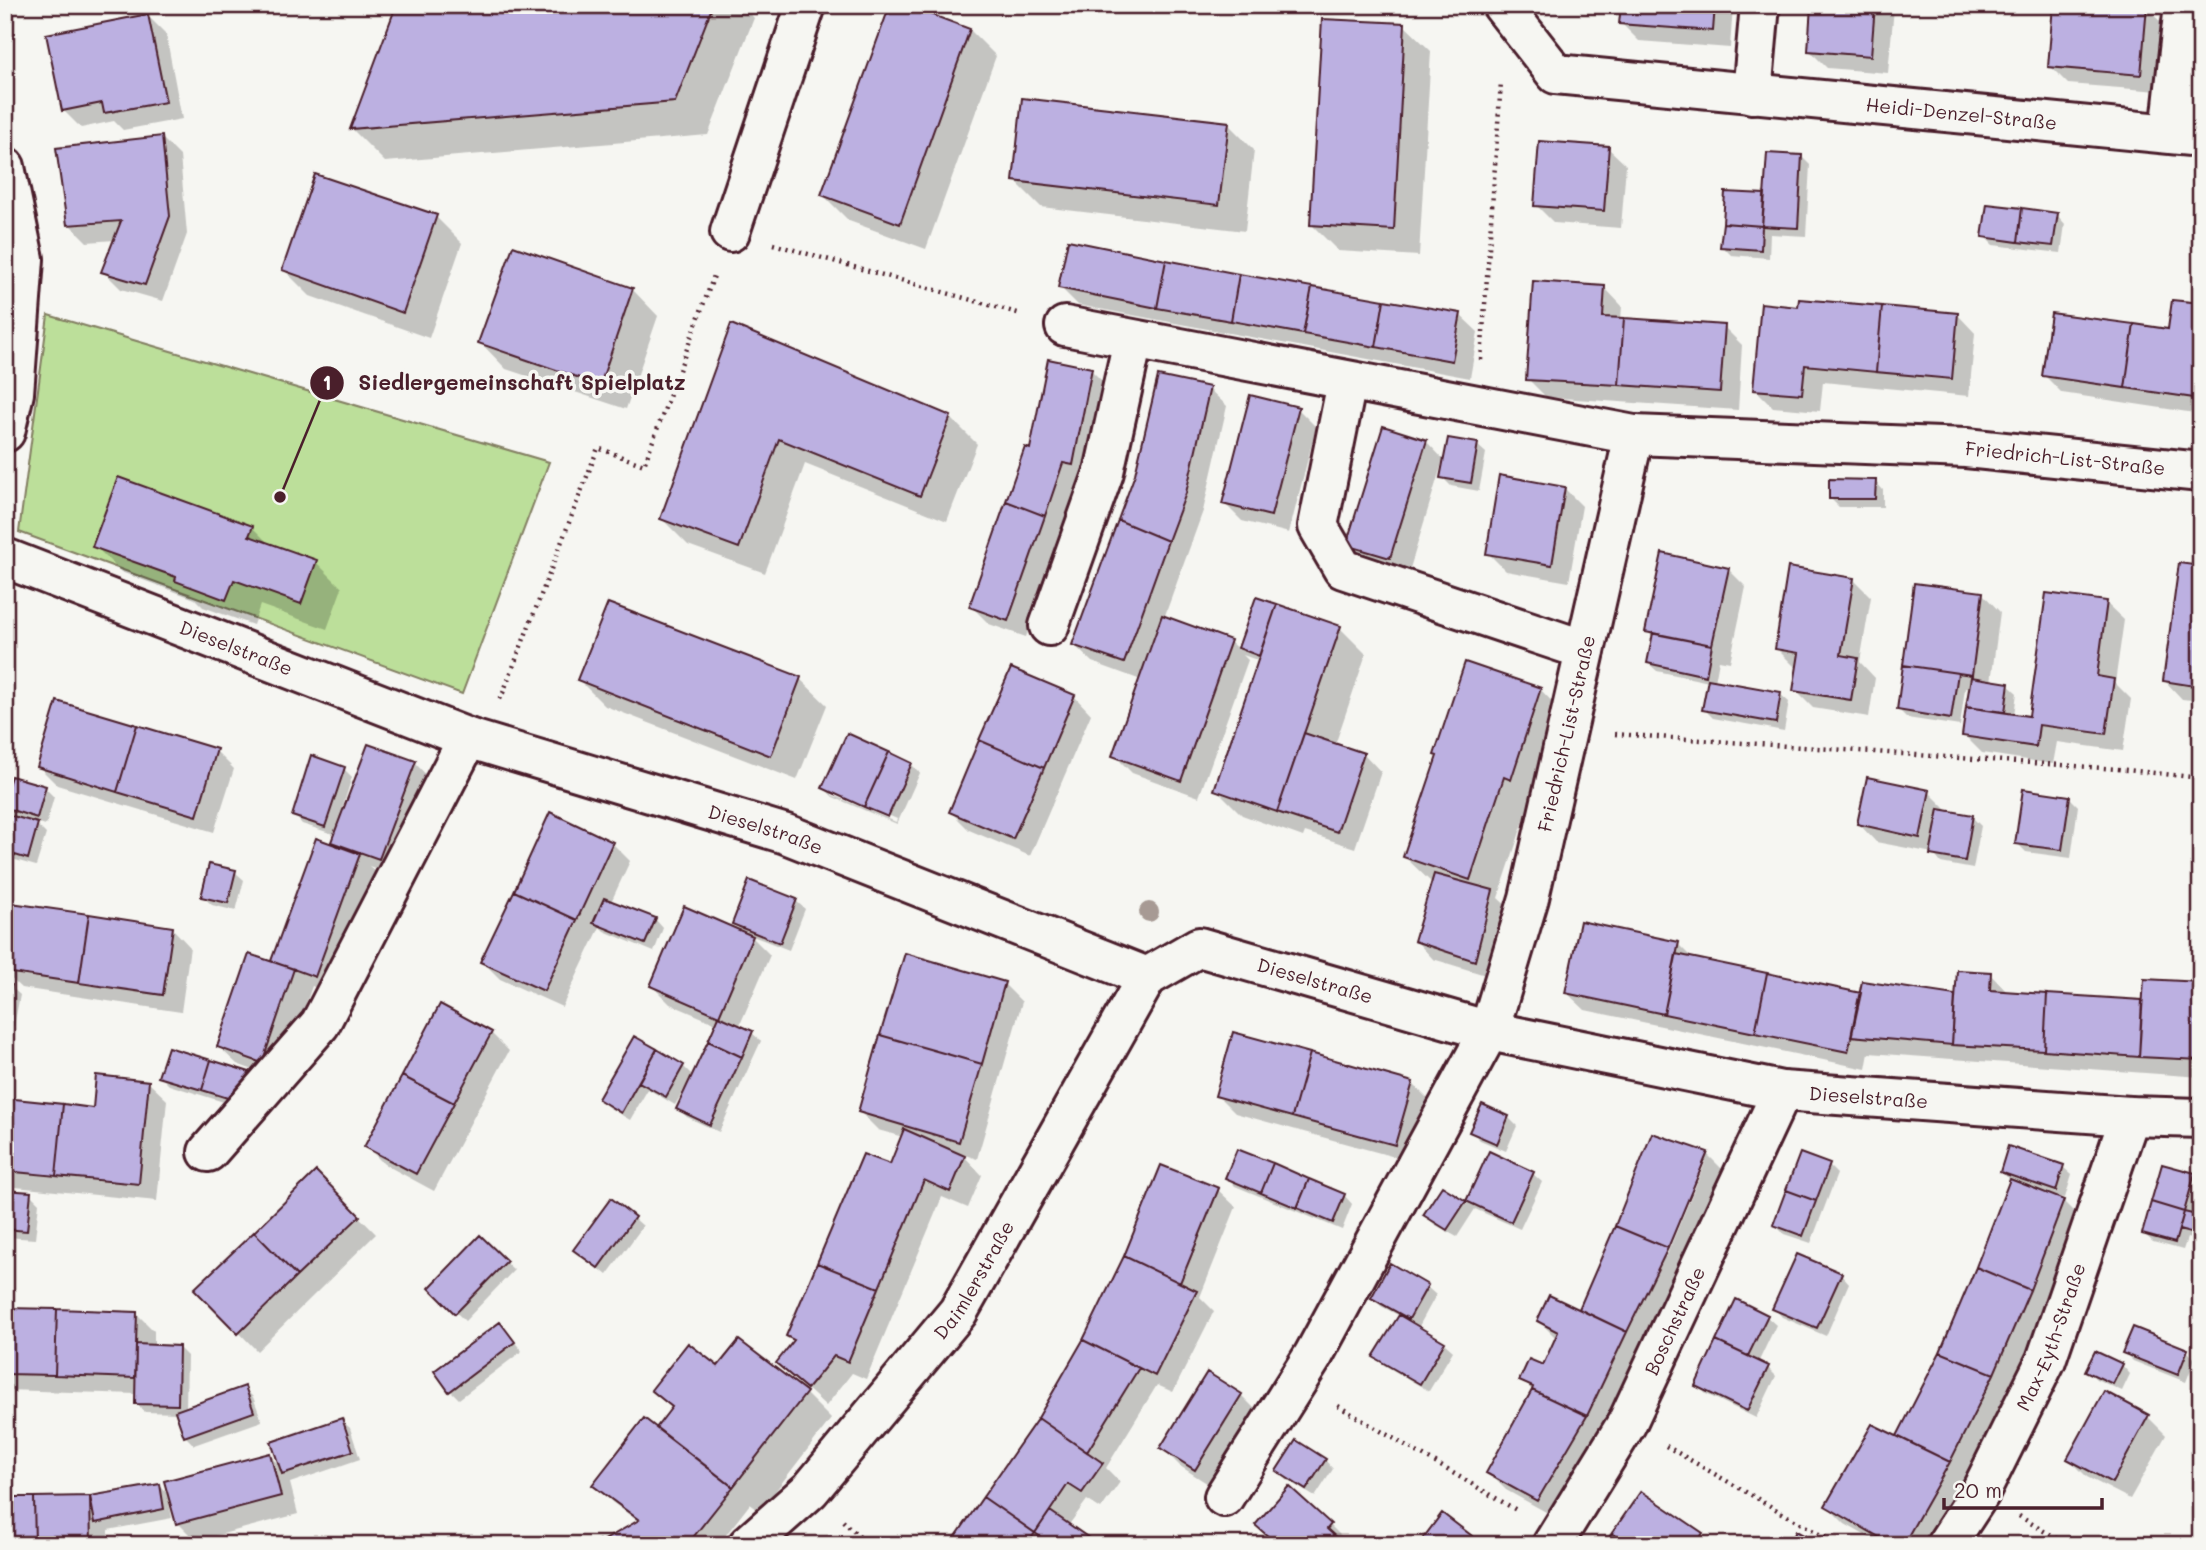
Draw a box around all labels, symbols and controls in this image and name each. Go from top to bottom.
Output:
street label: Heidi-Denzel-Straße [1865,91,2058,135]
callout: Siedlergemeinschaft Spielplatz [310,362,700,404]
text: 1 [322,368,332,395]
text: Siedlergemeinschaft Spielplatz [358,368,686,395]
street label: Friedrich-List-Straße [1964,435,2166,480]
street label: Dieselstraße [176,614,296,681]
street label: Friedrich-List-Straße [1531,633,1600,834]
street label: Dieselstraße [705,798,827,859]
street label: Dieselstraße [1254,952,1376,1009]
street label: Dieselstraße [1808,1080,1929,1113]
street label: Daimlerstraße [928,1216,1019,1344]
street label: Max-Eyth-Straße [2010,1259,2091,1415]
street label: Boschstraße [1638,1262,1710,1379]
scale bar [1944,1466,2101,1510]
text: 20 m [1954,1476,2002,1503]

